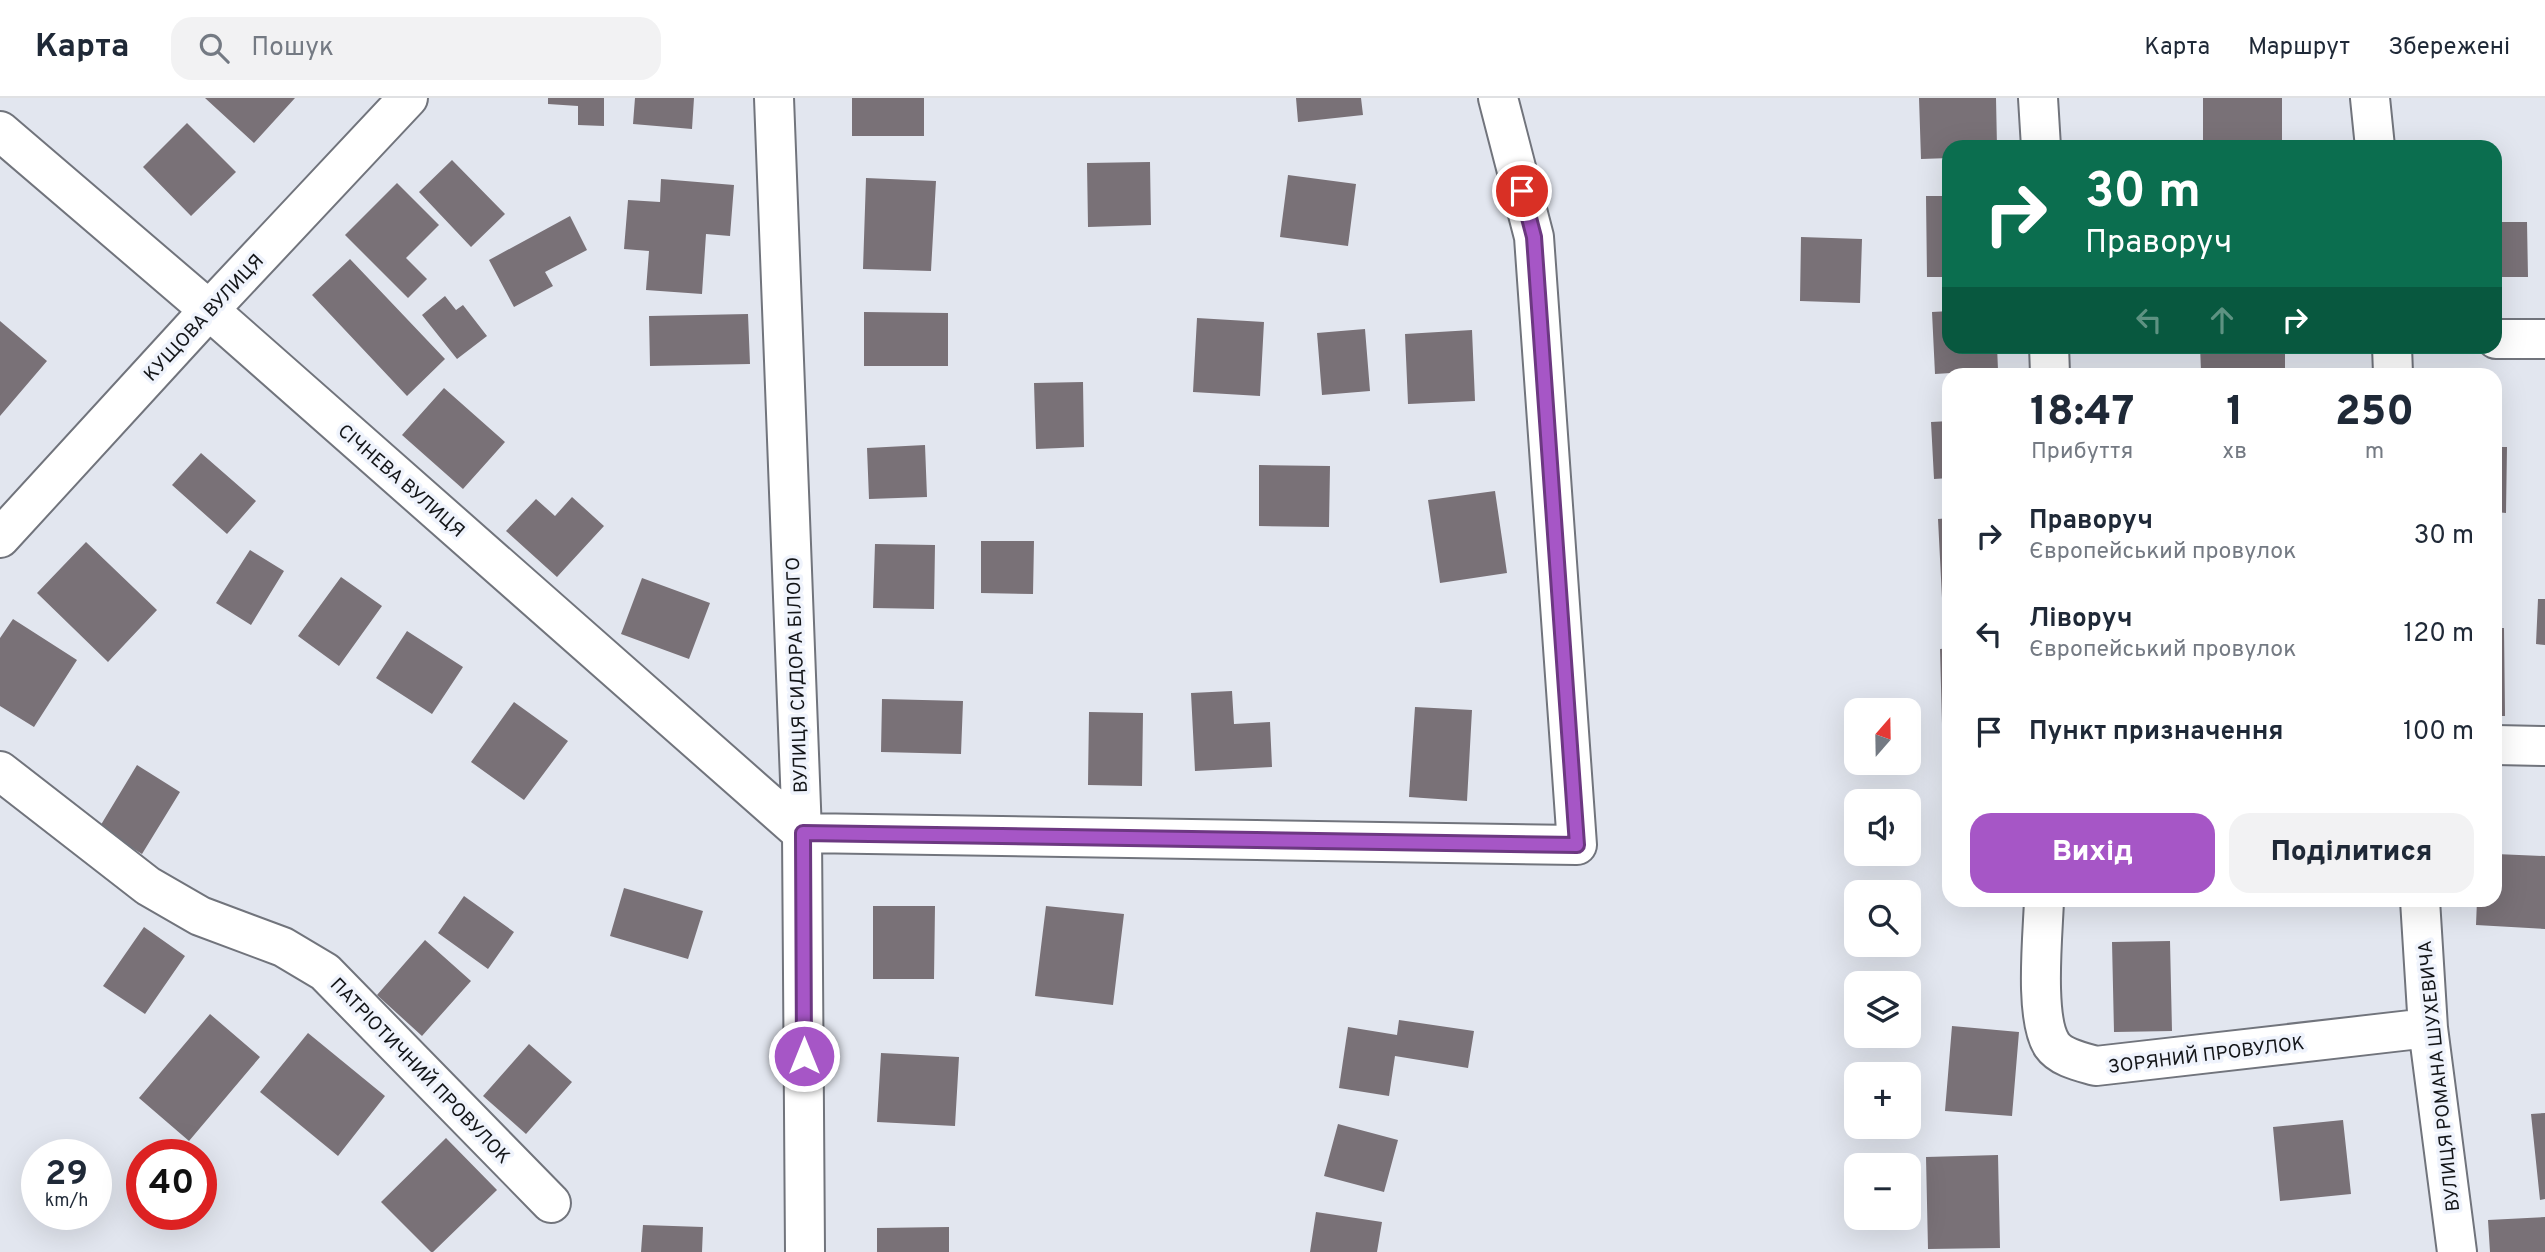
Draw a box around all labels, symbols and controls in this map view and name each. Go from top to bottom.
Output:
search box [171,17,661,80]
text: Карта [35,27,129,69]
icon: search [195,29,233,67]
text: Пошук [251,32,334,65]
text: Карта [2144,33,2210,63]
text: Маршрут [2248,33,2350,63]
text: Збережені [2388,33,2510,63]
pin [1492,161,1552,221]
text: 30 m [2085,163,2201,225]
icon: right [1970,168,2061,259]
icon: arrive [1503,172,1541,210]
text: Праворуч [2085,224,2232,264]
street label: КУЩОВА ВУЛИЦЯ [139,250,270,387]
icon: left [2130,301,2168,339]
icon: ahead [2203,301,2241,339]
icon: right [2276,301,2314,339]
text: 18:47 [2030,387,2134,440]
text: 1 [2226,387,2243,440]
text: 250 [2335,387,2414,440]
street label: СІЧНЕВА ВУЛИЦЯ [332,420,469,543]
text: Прибуття [2031,438,2133,467]
text: хв [2222,438,2247,467]
text: m [2365,438,2384,467]
text: Праворуч [2029,505,2153,538]
icon: right [1970,517,2008,555]
text: 30 m [2414,520,2474,553]
text: Європейський провулок [2029,538,2296,567]
street label: ВУЛИЦЯ СИДОРА БІЛОГО [782,556,814,793]
text: Ліворуч [2029,603,2132,636]
icon: left [1970,615,2008,653]
text: 120 m [2404,618,2474,651]
text: Європейський провулок [2029,636,2296,665]
north arrow [1844,698,1922,775]
map controls [1844,698,1921,1230]
icon: arrive [1970,713,2008,751]
text: Пункт призначення [2029,716,2283,749]
text: 100 m [2403,716,2474,749]
button: sound [1844,789,1921,866]
button: Вихід [1970,813,2215,893]
button: Поділитися [2229,813,2474,893]
button: search [1844,880,1921,957]
street label: ВУЛИЦЯ РОМАНА ШУХЕВИЧА [2414,939,2466,1212]
button: layers [1844,971,1921,1048]
street label: ПАТРІОТИЧНИЙ ПРОВУЛОК [324,973,516,1169]
position arrow [767,1019,841,1093]
street label: ЗОРЯНИЙ ПРОВУЛОК [2107,1031,2306,1080]
button: + [1844,1062,1921,1139]
speed limit sign: 40 [126,1139,217,1230]
text: 29 [45,1153,88,1197]
button: − [1844,1153,1921,1230]
text: km/h [45,1190,88,1213]

